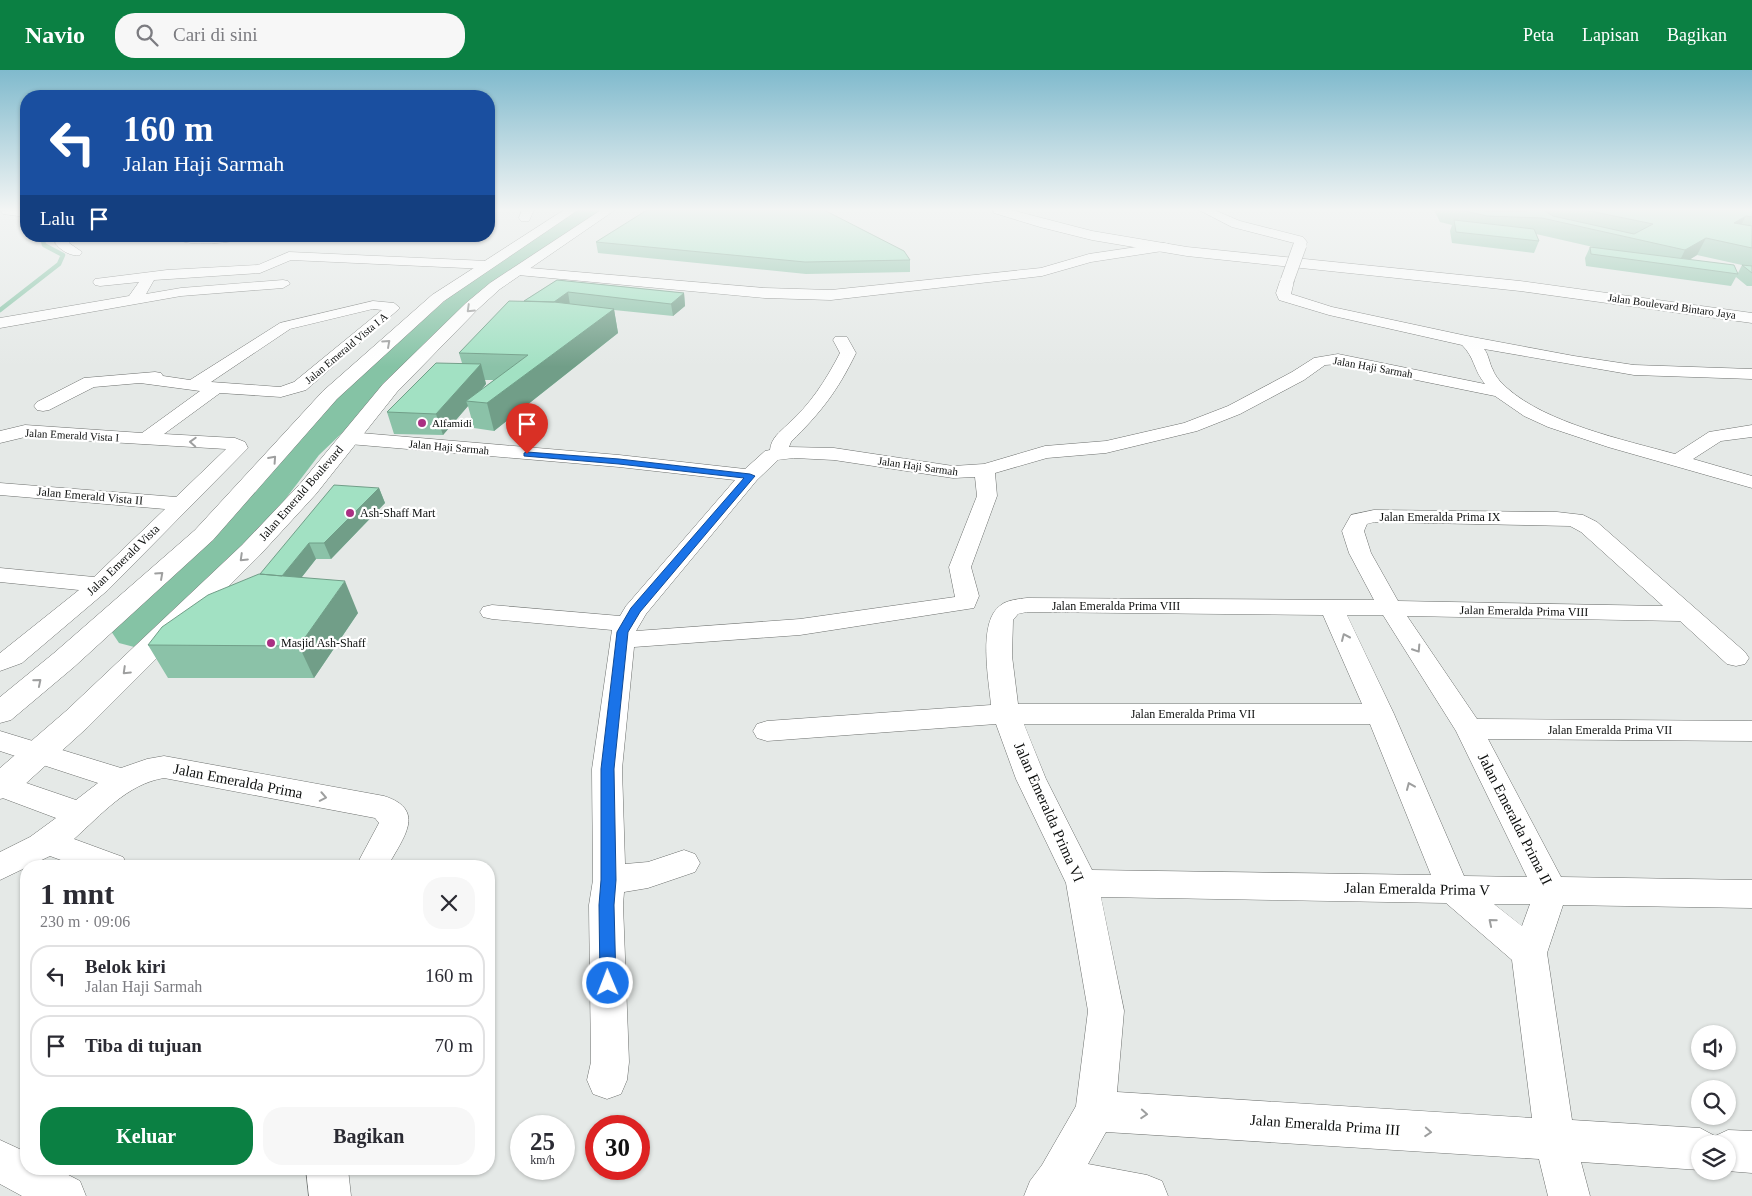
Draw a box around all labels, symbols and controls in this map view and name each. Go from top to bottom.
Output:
search box [115,13,465,58]
icon: search [133,21,161,49]
text: Navio [25,22,85,48]
text: Cari di sini [173,24,257,45]
text: Peta [1523,25,1554,45]
text: Lapisan [1582,25,1639,45]
text: Bagikan [1667,25,1727,45]
icon: left [40,110,105,175]
text: 160 m [123,110,213,149]
text: Jalan Haji Sarmah [123,151,284,176]
icon: arrive [85,205,113,233]
text: Lalu [40,208,75,229]
street label: Jalan Boulevard Bintaro Jaya [1607,291,1737,321]
one-way arrow [466,303,475,312]
street label: Jalan Emerald Vista I A [302,310,390,386]
one-way arrow [382,340,391,349]
street label: Jalan Haji Sarmah [1332,354,1414,380]
pin [506,403,548,454]
icon: arrive [513,410,541,438]
marker: Alfamidi [416,417,428,429]
place label: Alfamidi [432,417,472,429]
street label: Jalan Emerald Vista I [25,427,120,443]
one-way arrow [189,436,197,447]
street label: Jalan Haji Sarmah [408,438,490,457]
street label: Jalan Emerald Boulevard [256,443,346,543]
street label: Jalan Haji Sarmah [877,454,959,478]
one-way arrow [267,455,276,464]
street label: Jalan Emerald Vista II [36,484,144,508]
place label: Ash-Shaff Mart [360,506,436,520]
marker: Ash-Shaff Mart [344,507,356,519]
street label: Jalan Emeralda Prima IX [1380,510,1501,524]
street label: Jalan Emerald Vista [84,521,163,598]
one-way arrow [240,552,249,561]
one-way arrow [154,572,163,581]
street label: Jalan Emeralda Prima VIII [1052,599,1180,613]
street label: Jalan Emeralda Prima VIII [1460,603,1588,619]
one-way arrow [1340,633,1351,642]
place label: Masjid Ash-Shaff [281,636,366,650]
marker: Masjid Ash-Shaff [265,637,277,649]
one-way arrow [1410,644,1420,653]
one-way arrow [123,665,132,674]
one-way arrow [32,679,41,688]
street label: Jalan Emeralda Prima VII [1131,707,1255,721]
street label: Jalan Emeralda Prima VII [1548,723,1672,737]
street label: Jalan Emeralda Prima VI [1011,740,1087,884]
street label: Jalan Emeralda Prima II [1475,751,1555,887]
street label: Jalan Emeralda Prima [172,761,304,801]
one-way arrow [1406,782,1416,791]
one-way arrow [319,791,327,802]
text: 1 mnt [40,877,114,910]
button: close [423,877,475,929]
street label: Jalan Emeralda Prima V [1344,880,1490,898]
text: 230 m · 09:06 [40,913,130,930]
one-way arrow [1489,919,1498,927]
text: Belok kiri [85,956,166,977]
position arrow [581,956,633,1008]
icon: left [42,962,70,990]
text: 160 m [425,965,473,986]
text: Jalan Haji Sarmah [85,978,202,995]
map controls [1691,1025,1736,1180]
button: sound [1691,1025,1736,1070]
icon: arrive [42,1032,70,1060]
text: Tiba di tujuan [85,1035,202,1056]
text: 70 m [434,1035,473,1056]
button: search [1691,1080,1736,1125]
button: Keluar [40,1107,253,1165]
button: Bagikan [263,1107,475,1165]
one-way arrow [1140,1109,1148,1120]
street label: Jalan Emeralda Prima III [1249,1112,1401,1138]
speed limit sign: 30 [585,1115,650,1180]
one-way arrow [1425,1126,1433,1137]
text: 25 [530,1128,555,1155]
button: layers [1691,1135,1736,1180]
text: km/h [530,1153,555,1167]

